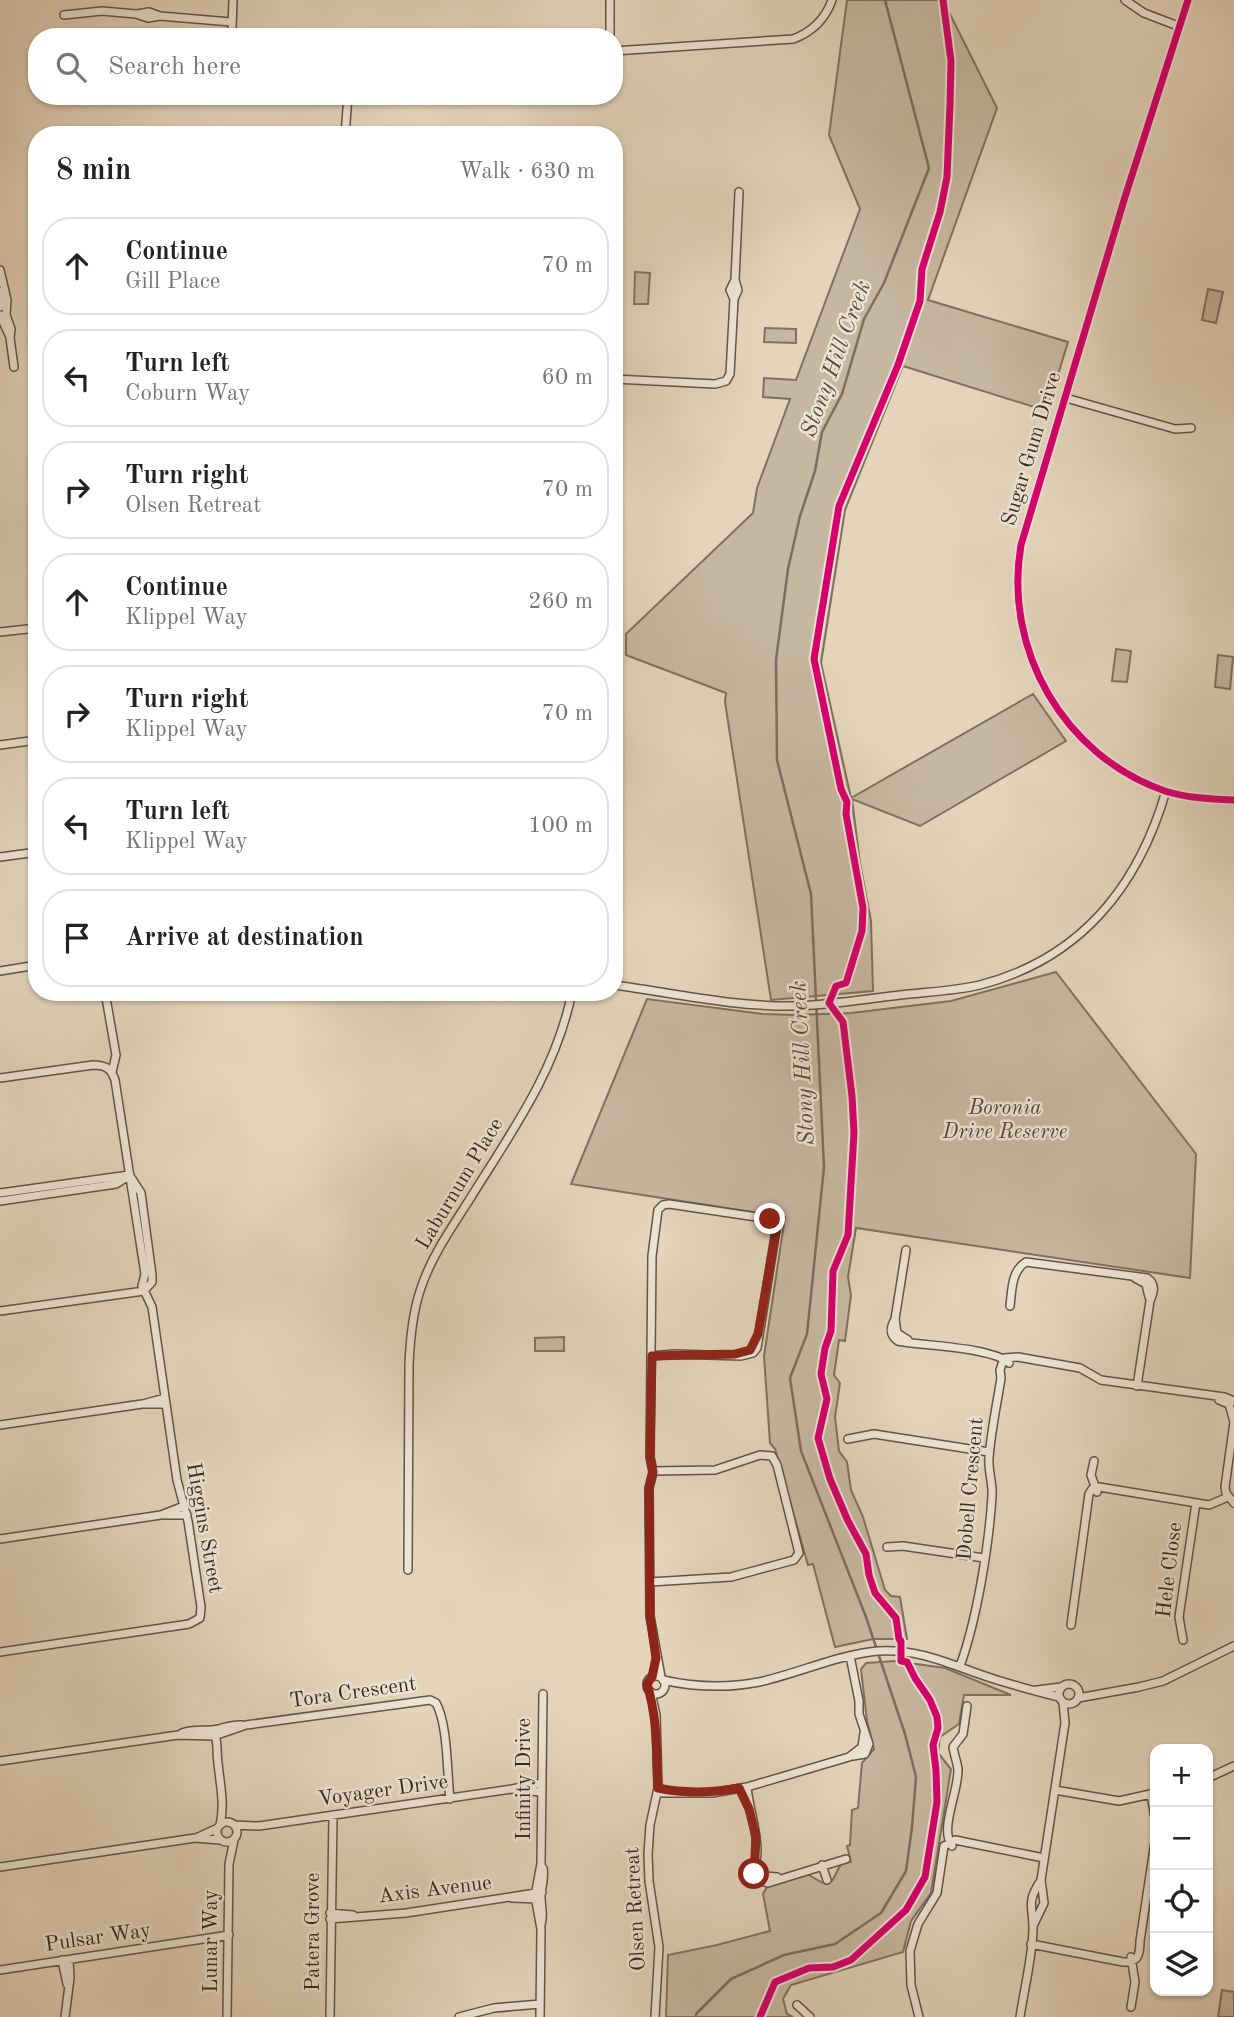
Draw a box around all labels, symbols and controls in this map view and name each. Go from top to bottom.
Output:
search box [28,28,623,105]
icon: search [52,48,90,86]
text: Search here [108,54,241,80]
text: 8 min [56,156,131,186]
text: Walk · 630 m [459,160,595,183]
text: Continue [125,239,228,265]
icon: ahead [58,247,96,285]
text: 70 m [542,254,593,277]
text: Gill Place [125,270,220,293]
water label: Stony Hill Creek [797,278,876,441]
text: Turn left [125,351,230,377]
icon: left [58,359,96,397]
text: 60 m [542,366,593,389]
street label: Sugar Gum Drive [999,370,1065,528]
text: Coburn Way [125,382,250,405]
text: Turn right [125,463,248,489]
icon: right [58,471,96,509]
text: 70 m [542,478,593,501]
text: Olsen Retreat [125,494,261,517]
text: Continue [125,575,228,601]
icon: ahead [58,583,96,621]
text: 260 m [528,590,593,613]
text: Klippel Way [125,606,248,629]
text: Turn right [125,687,248,713]
icon: right [58,695,96,733]
text: 70 m [542,702,593,725]
text: Klippel Way [125,718,248,741]
text: Turn left [125,799,230,825]
icon: left [58,807,96,845]
text: 100 m [528,814,593,837]
text: Klippel Way [125,830,248,853]
icon: arrive [58,919,96,957]
text: Arrive at destination [125,925,364,951]
water label: Stony Hill Creek [787,980,820,1146]
park label: Boronia Drive Reserve [942,1098,1067,1143]
street label: Laburnum Place [413,1115,507,1253]
route end [754,1203,785,1234]
street label: Dobell Crescent [954,1417,988,1561]
street label: Higgins Street [182,1461,226,1595]
street label: Hele Close [1154,1521,1186,1619]
street label: Tora Crescent [288,1674,418,1712]
street label: Infinity Drive [514,1718,535,1840]
map controls [1150,1744,1213,1996]
button: + [1150,1744,1213,1807]
street label: Voyager Drive [316,1771,450,1811]
button: − [1150,1807,1213,1870]
street label: Olsen Retreat [622,1846,650,1972]
route start [738,1858,769,1889]
button: locate [1150,1870,1213,1933]
street label: Patera Grove [303,1873,324,1991]
street label: Axis Avenue [377,1873,493,1907]
street label: Lunar Way [201,1889,222,1993]
street label: Pulsar Way [44,1920,152,1956]
button: layers [1150,1933,1213,1996]

